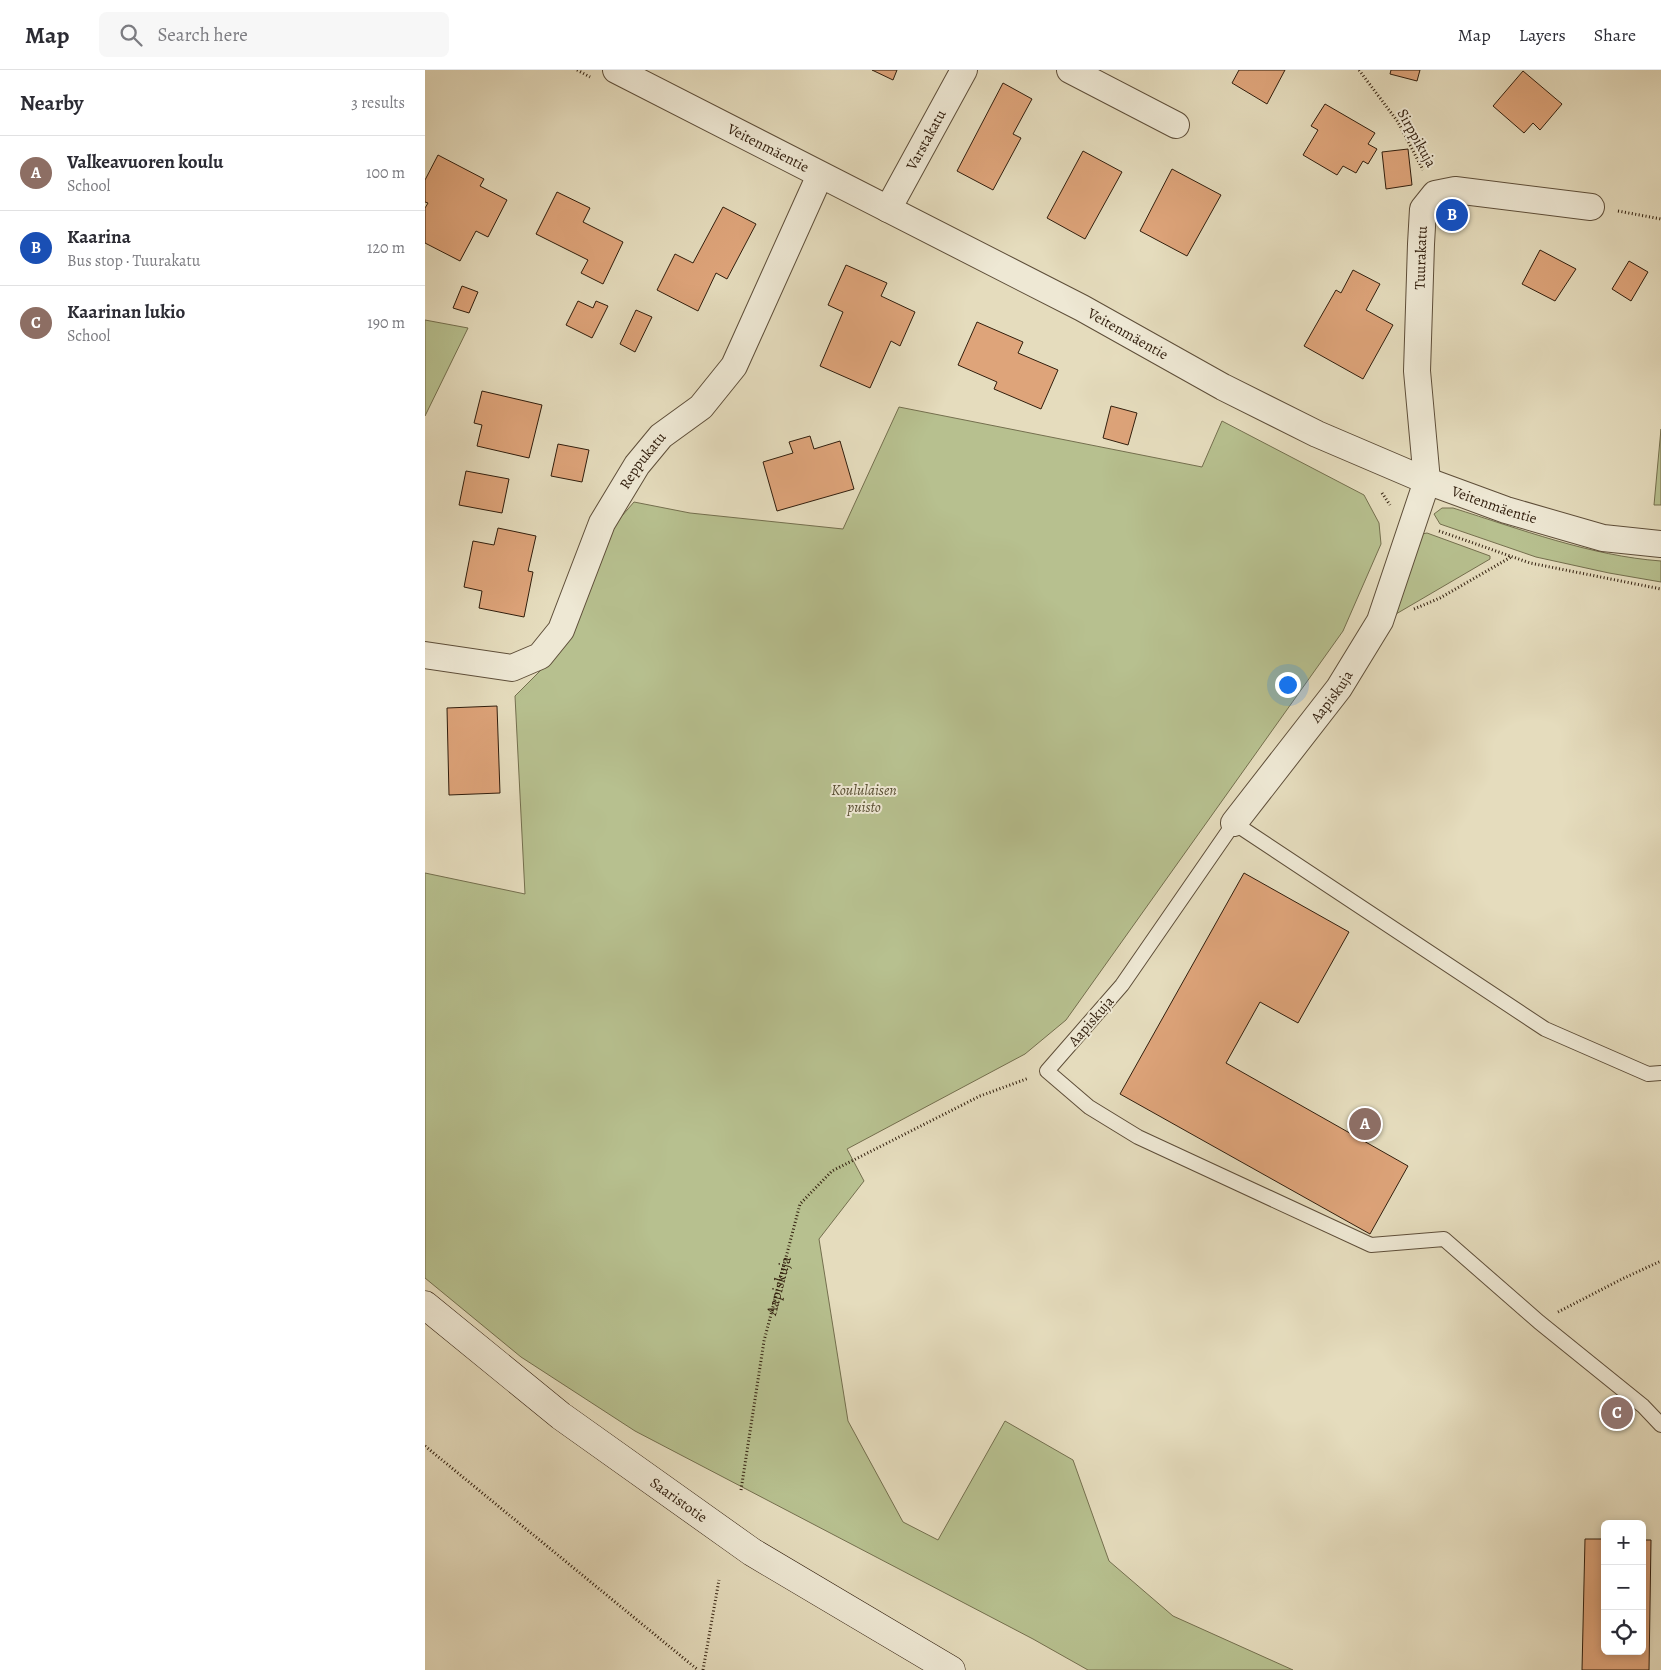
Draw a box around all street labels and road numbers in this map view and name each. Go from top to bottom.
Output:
street label: Varstakatu [901,105,951,174]
street label: Sirppikuja [1393,105,1441,171]
street label: Veitenmäentie [723,118,813,177]
street label: Tuurakatu [1410,224,1432,290]
street label: Veitenmäentie [1083,303,1172,364]
street label: Reppukatu [615,427,671,493]
street label: Veitenmäentie [1448,480,1540,529]
street label: Aapiskuja [1305,666,1358,727]
street label: Aapiskuja [1063,992,1118,1051]
street label: Aapiskuja [761,1254,796,1318]
street label: Saaristotie [646,1472,712,1527]

